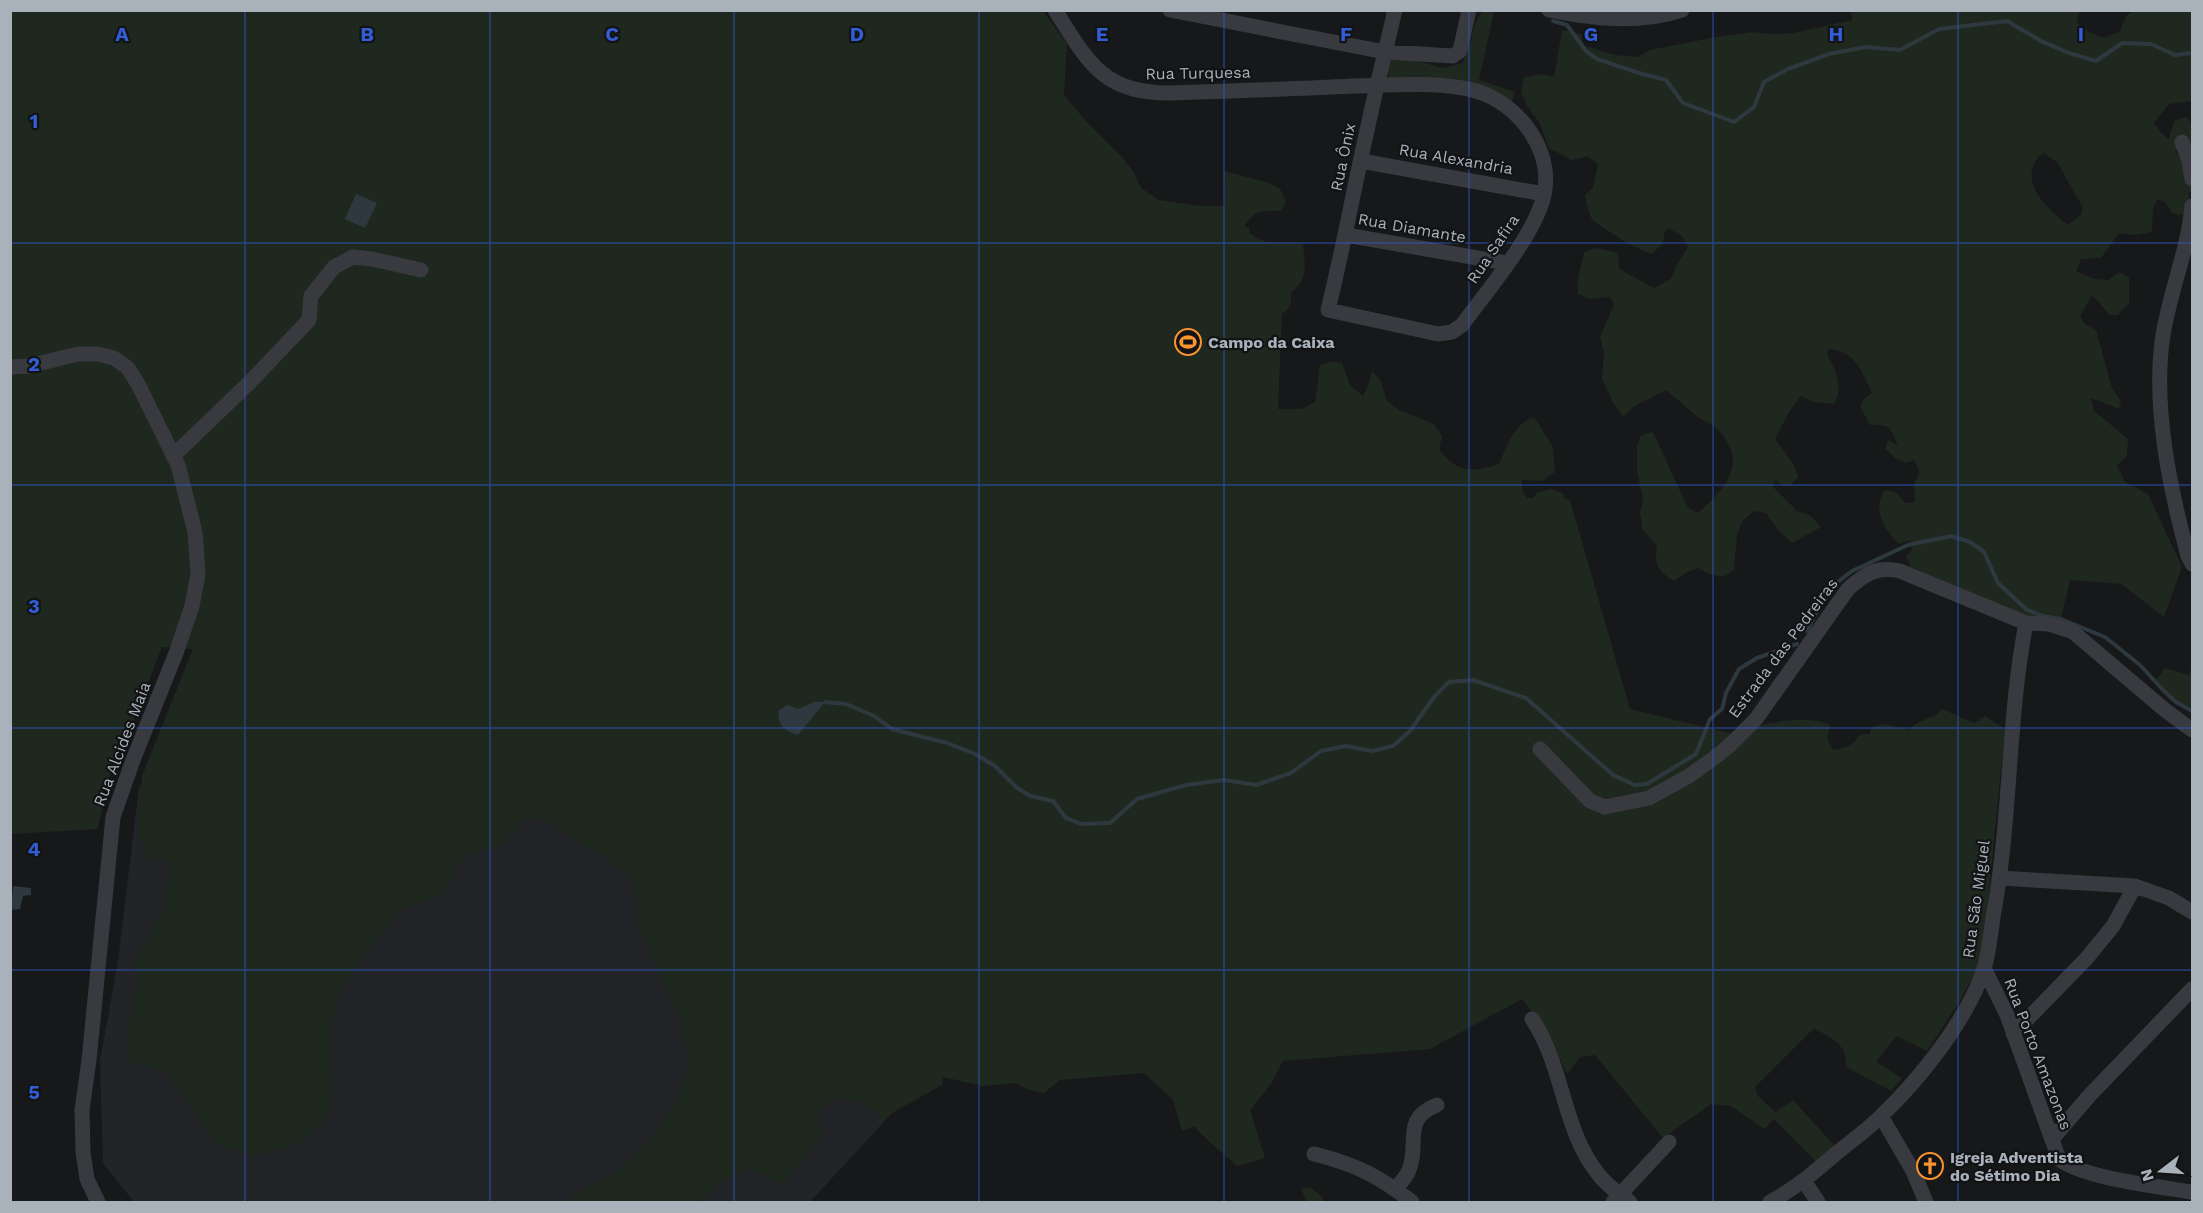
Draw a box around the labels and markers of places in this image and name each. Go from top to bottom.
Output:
sports icon: Campo da Caixa [1173,327,1203,357]
place label: Campo da Caixa [1208,333,1335,352]
place label: Igreja Adventista do Sétimo Dia [1950,1148,2084,1185]
church icon: Igreja Adventista do Sétimo Dia [1915,1151,1945,1181]

